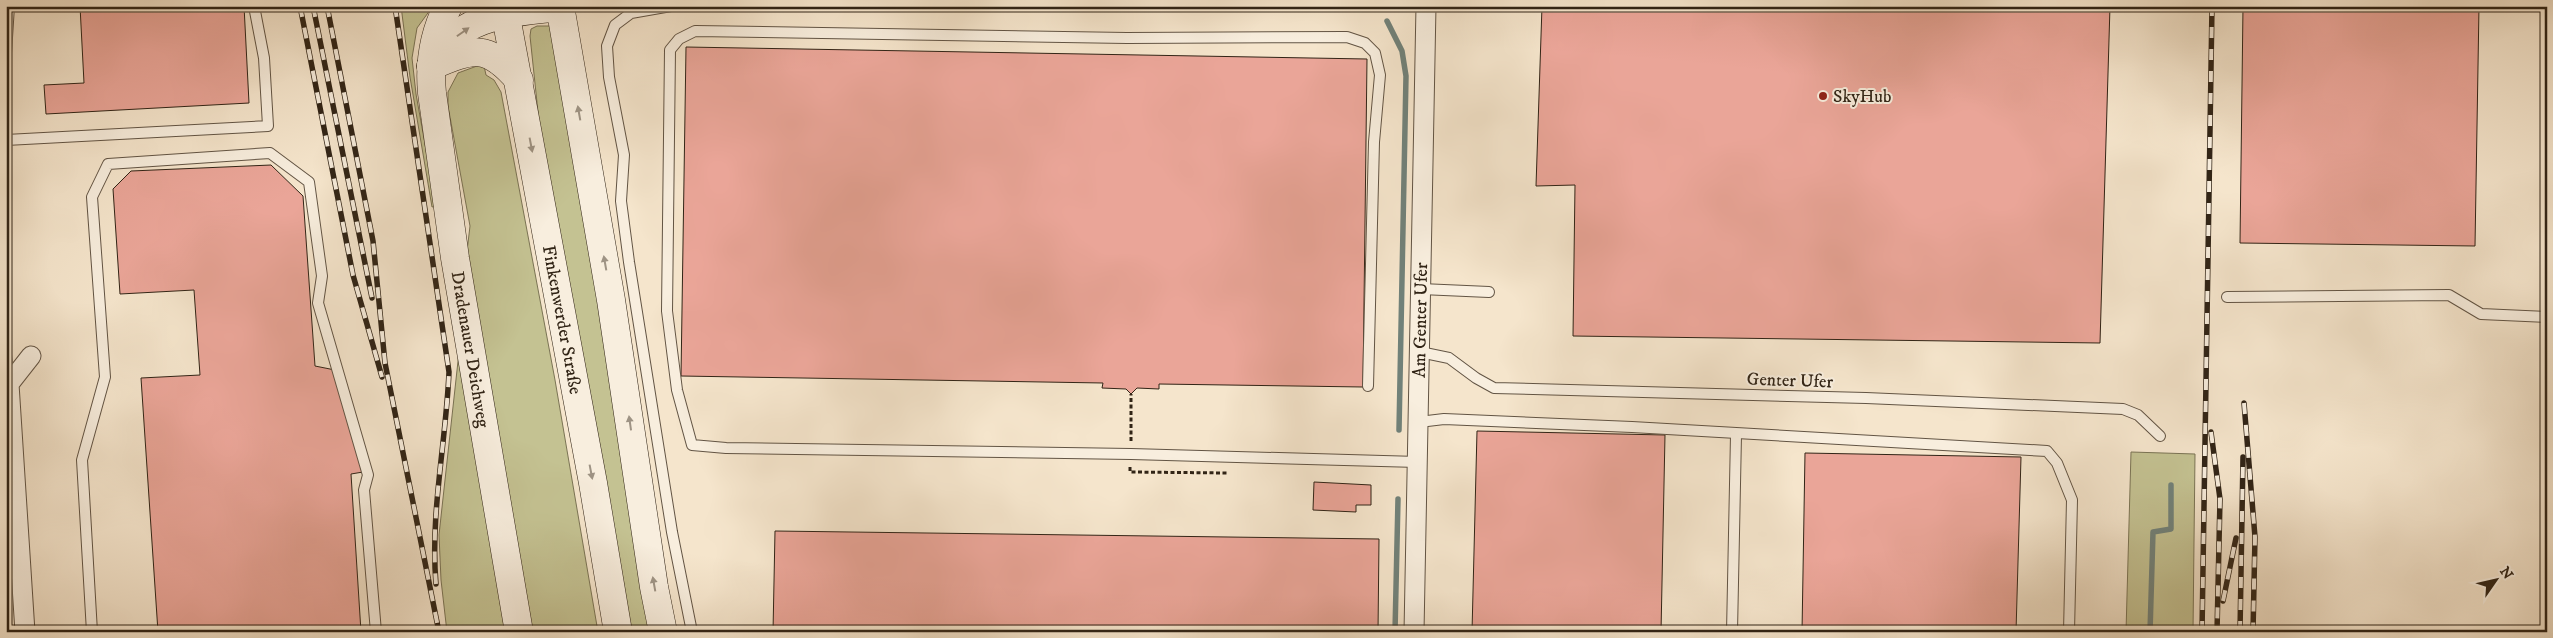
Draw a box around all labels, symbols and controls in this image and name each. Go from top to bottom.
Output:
one-way arrow [456,27,469,37]
place label: SkyHub [1833,86,1891,108]
marker: SkyHub [1817,90,1829,102]
one-way arrow [574,105,582,121]
one-way arrow [527,138,535,153]
street label: Finkenwerder Straße [537,243,586,396]
one-way arrow [600,254,608,270]
street label: Am Genter Ufer [1409,262,1433,378]
street label: Dradenauer Deichweg [445,270,494,430]
street label: Genter Ufer [1746,368,1834,394]
one-way arrow [625,415,633,431]
one-way arrow [588,465,596,481]
north arrow [2470,556,2520,606]
text: N [2495,563,2517,584]
one-way arrow [649,576,657,592]

